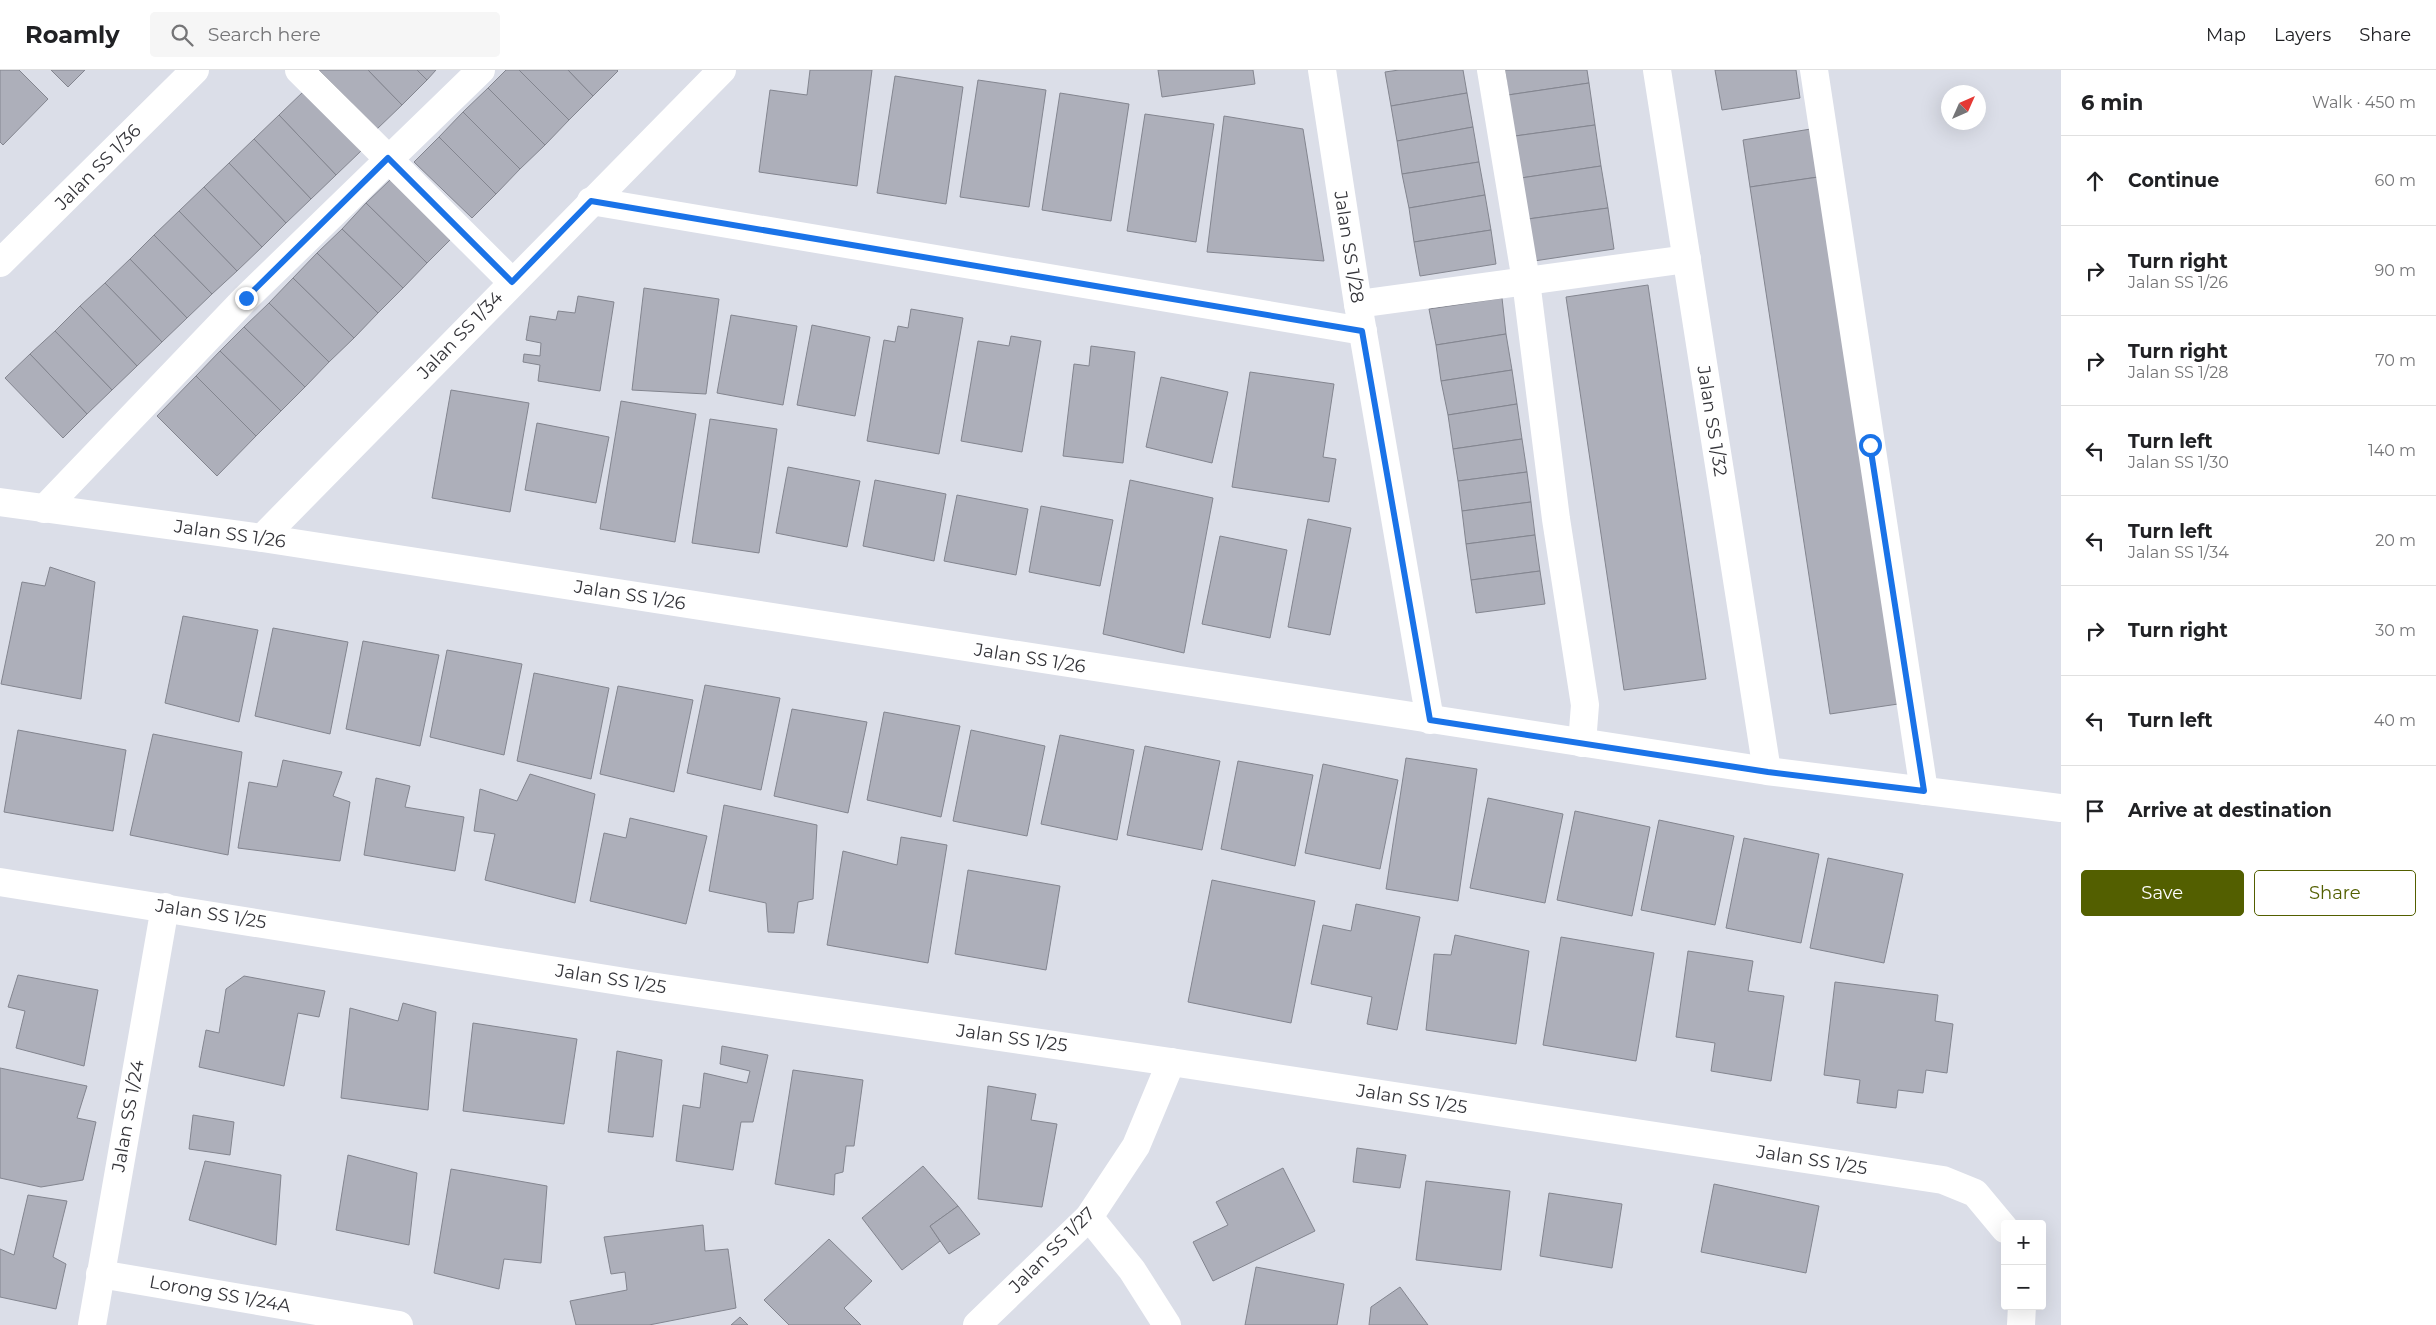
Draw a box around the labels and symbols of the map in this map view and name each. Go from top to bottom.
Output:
north arrow [1941,85,1986,130]
street label: Jalan SS 1/36 [50,119,146,215]
street label: Jalan SS 1/28 [1329,188,1369,305]
street label: Jalan SS 1/34 [412,286,507,384]
route end [235,287,258,310]
street label: Jalan SS 1/32 [1692,363,1732,478]
route start [1859,434,1882,457]
street label: Jalan SS 1/26 [172,515,287,553]
street label: Jalan SS 1/26 [572,575,687,615]
street label: Jalan SS 1/26 [972,638,1087,678]
street label: Jalan SS 1/25 [153,894,268,934]
street label: Jalan SS 1/25 [553,959,668,999]
street label: Jalan SS 1/25 [954,1019,1069,1057]
street label: Jalan SS 1/24 [107,1058,149,1175]
street label: Jalan SS 1/25 [1354,1079,1469,1119]
street label: Jalan SS 1/25 [1754,1140,1869,1180]
street label: Jalan SS 1/27 [1004,1203,1099,1298]
street label: Lorong SS 1/24A [148,1271,293,1317]

